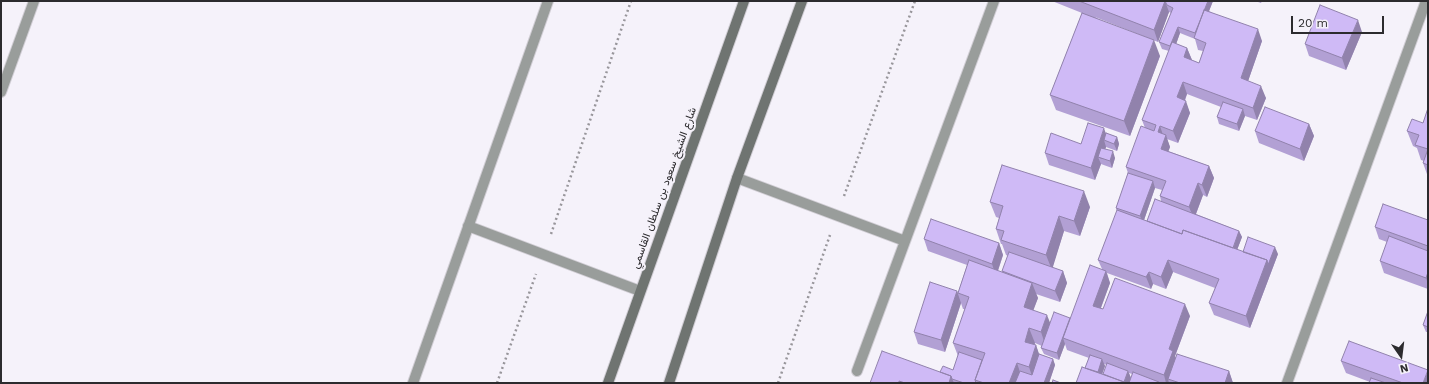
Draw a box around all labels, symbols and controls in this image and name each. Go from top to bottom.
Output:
scale bar [1293,8,1386,34]
text: 20 m [1298,16,1328,30]
street label: شارع الشيخ سعود بن سلطان القاسمي [629,106,699,270]
north arrow [1381,336,1421,376]
text: N [1398,361,1410,375]

